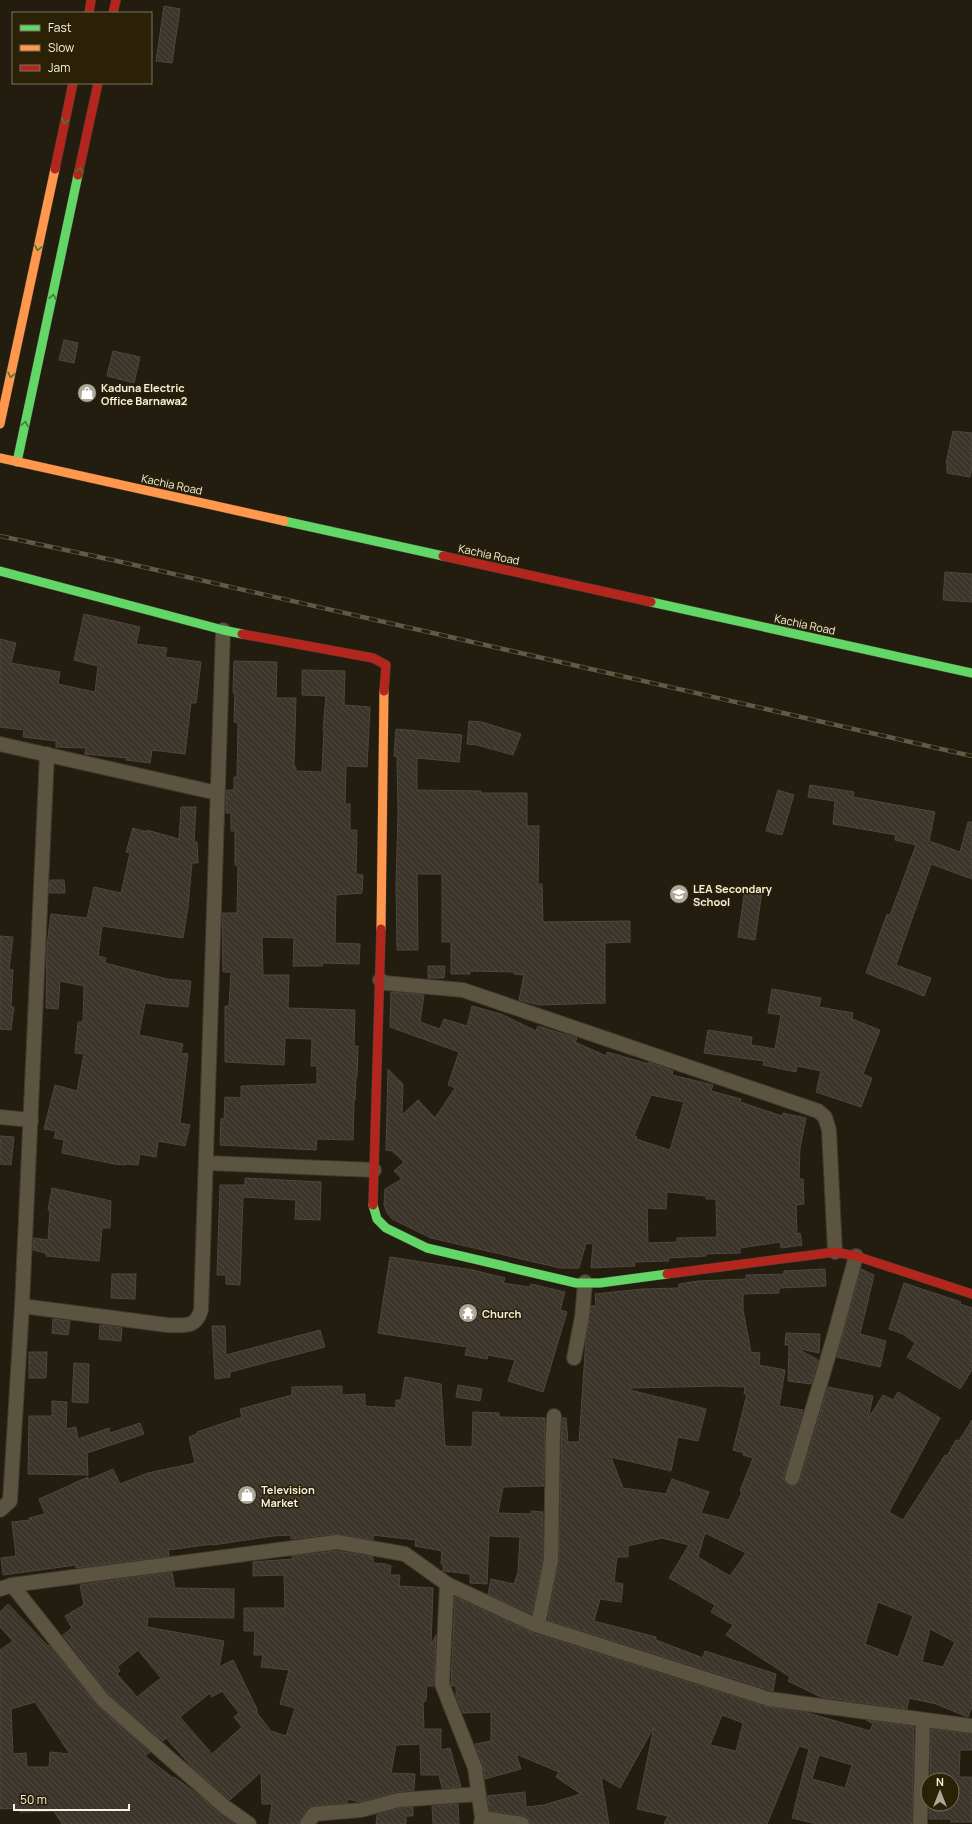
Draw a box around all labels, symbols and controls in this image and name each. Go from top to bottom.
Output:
legend [12,12,152,84]
text: Fast [48,19,72,36]
text: Slow [48,39,74,56]
text: Jam [48,59,70,76]
one-way arrow [62,118,70,124]
one-way arrow [75,167,83,173]
one-way arrow [34,245,42,251]
one-way arrow [48,294,56,300]
one-way arrow [7,372,15,378]
place label: Kaduna Electric Office Barnawa2 [101,380,187,408]
shop icon: Kaduna Electric Office Barnawa2 [76,382,98,404]
one-way arrow [21,421,29,427]
street label: Kachia Road [140,470,204,498]
street label: Kachia Road [457,540,521,568]
street label: Kachia Road [773,610,837,638]
place label: LEA Secondary School [693,881,773,909]
school or university icon: LEA Secondary School [668,883,690,905]
temple icon: Church [457,1302,479,1324]
place label: Church [482,1306,521,1321]
place label: Television Market [261,1482,315,1510]
shop icon: Television Market [236,1484,258,1506]
north arrow [920,1772,960,1812]
text: N [936,1774,944,1789]
scale bar [14,1786,129,1812]
text: 50 m [20,1791,47,1808]

